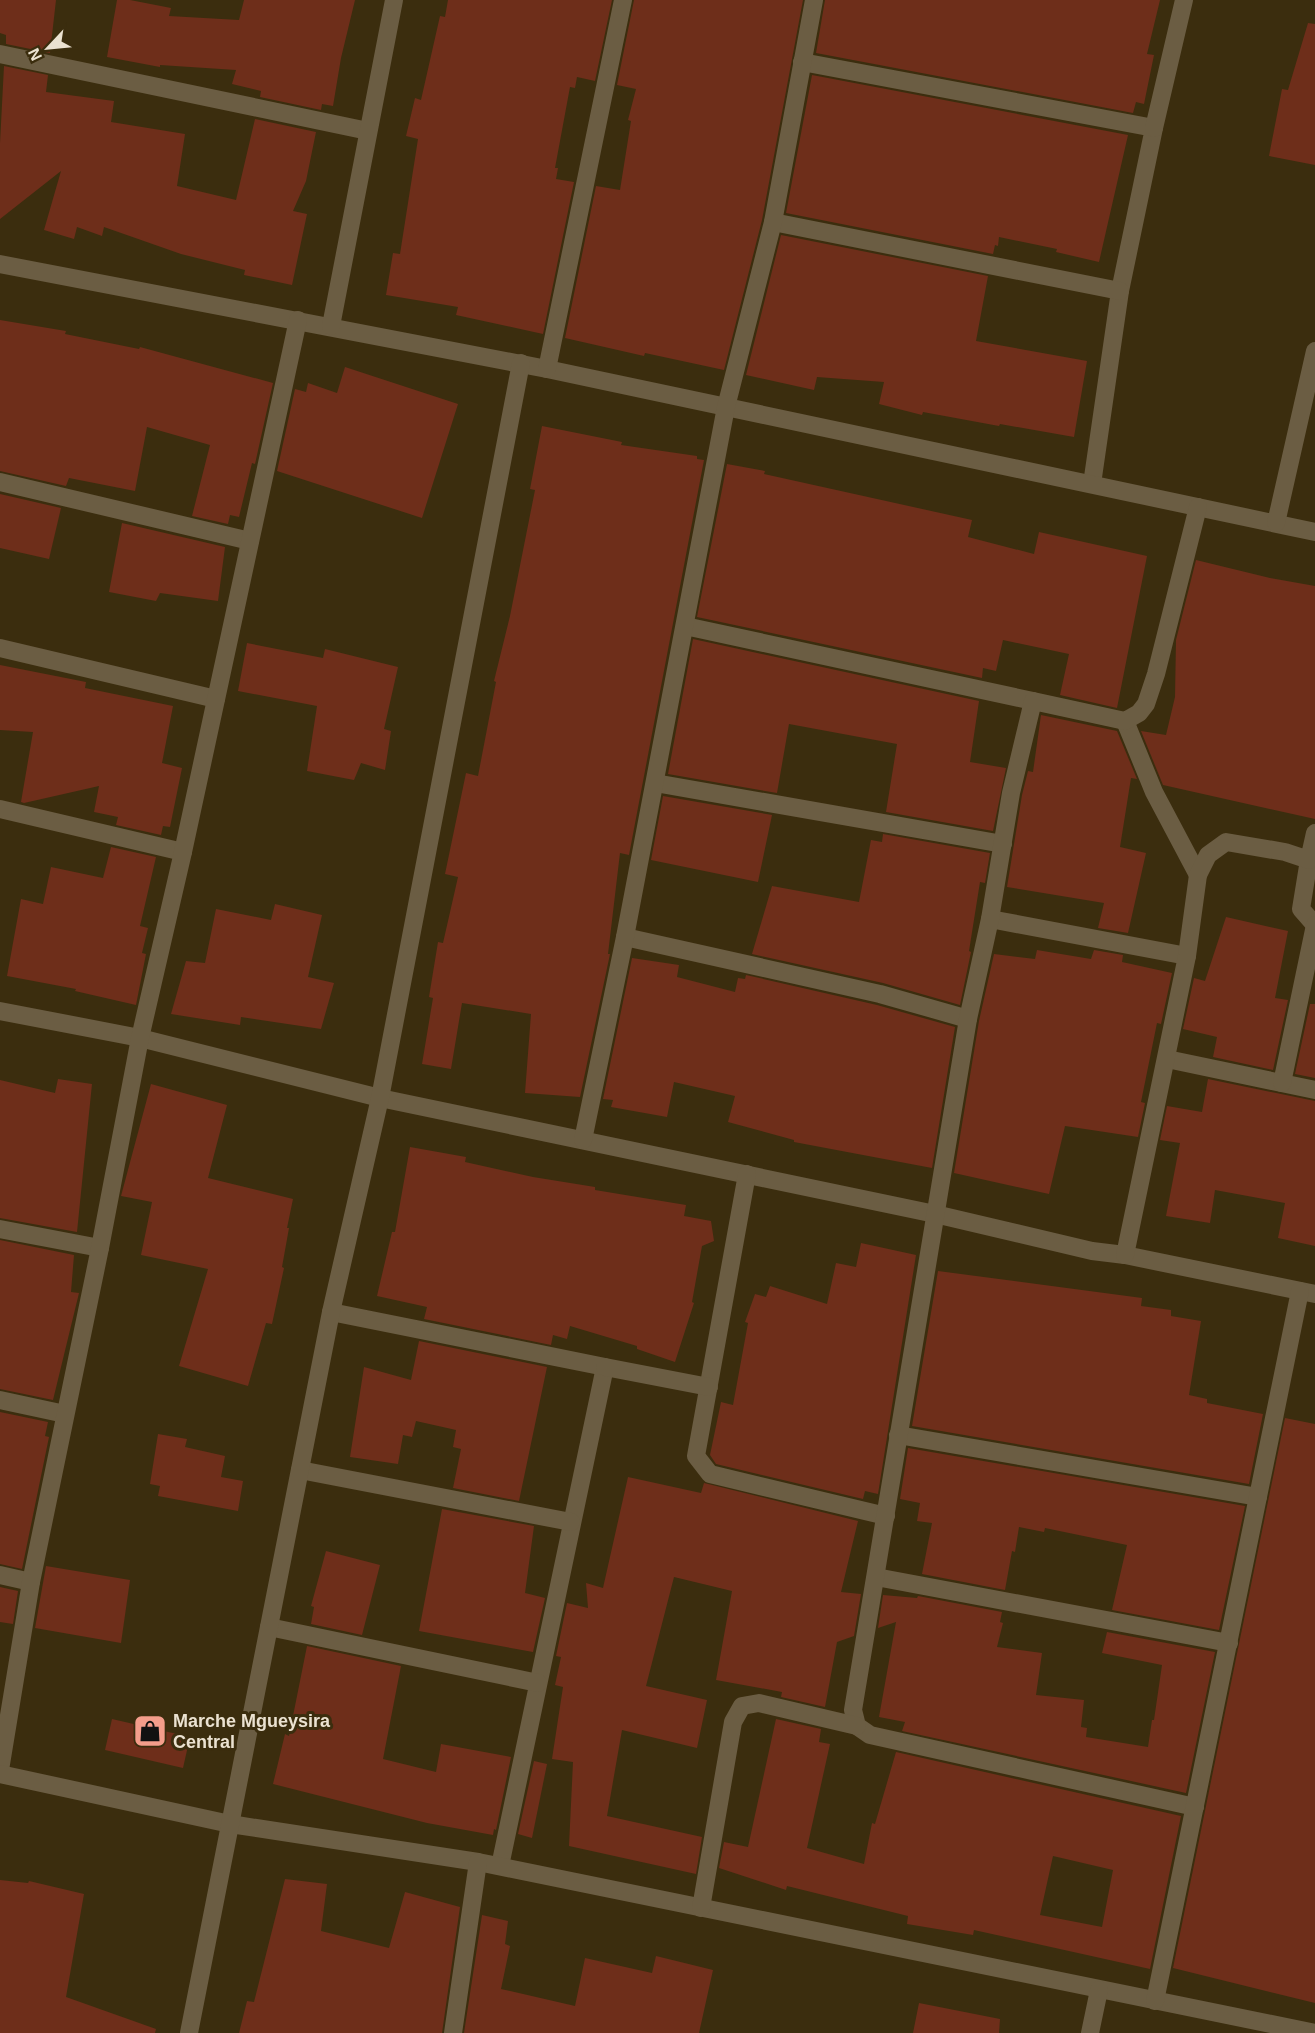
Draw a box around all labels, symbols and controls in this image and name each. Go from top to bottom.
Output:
north arrow [18,18,78,78]
text: N [25,45,45,63]
place label: Marche Mgueysira Central [173,1711,331,1752]
shop icon: Marche Mgueysira Central [132,1713,168,1749]

